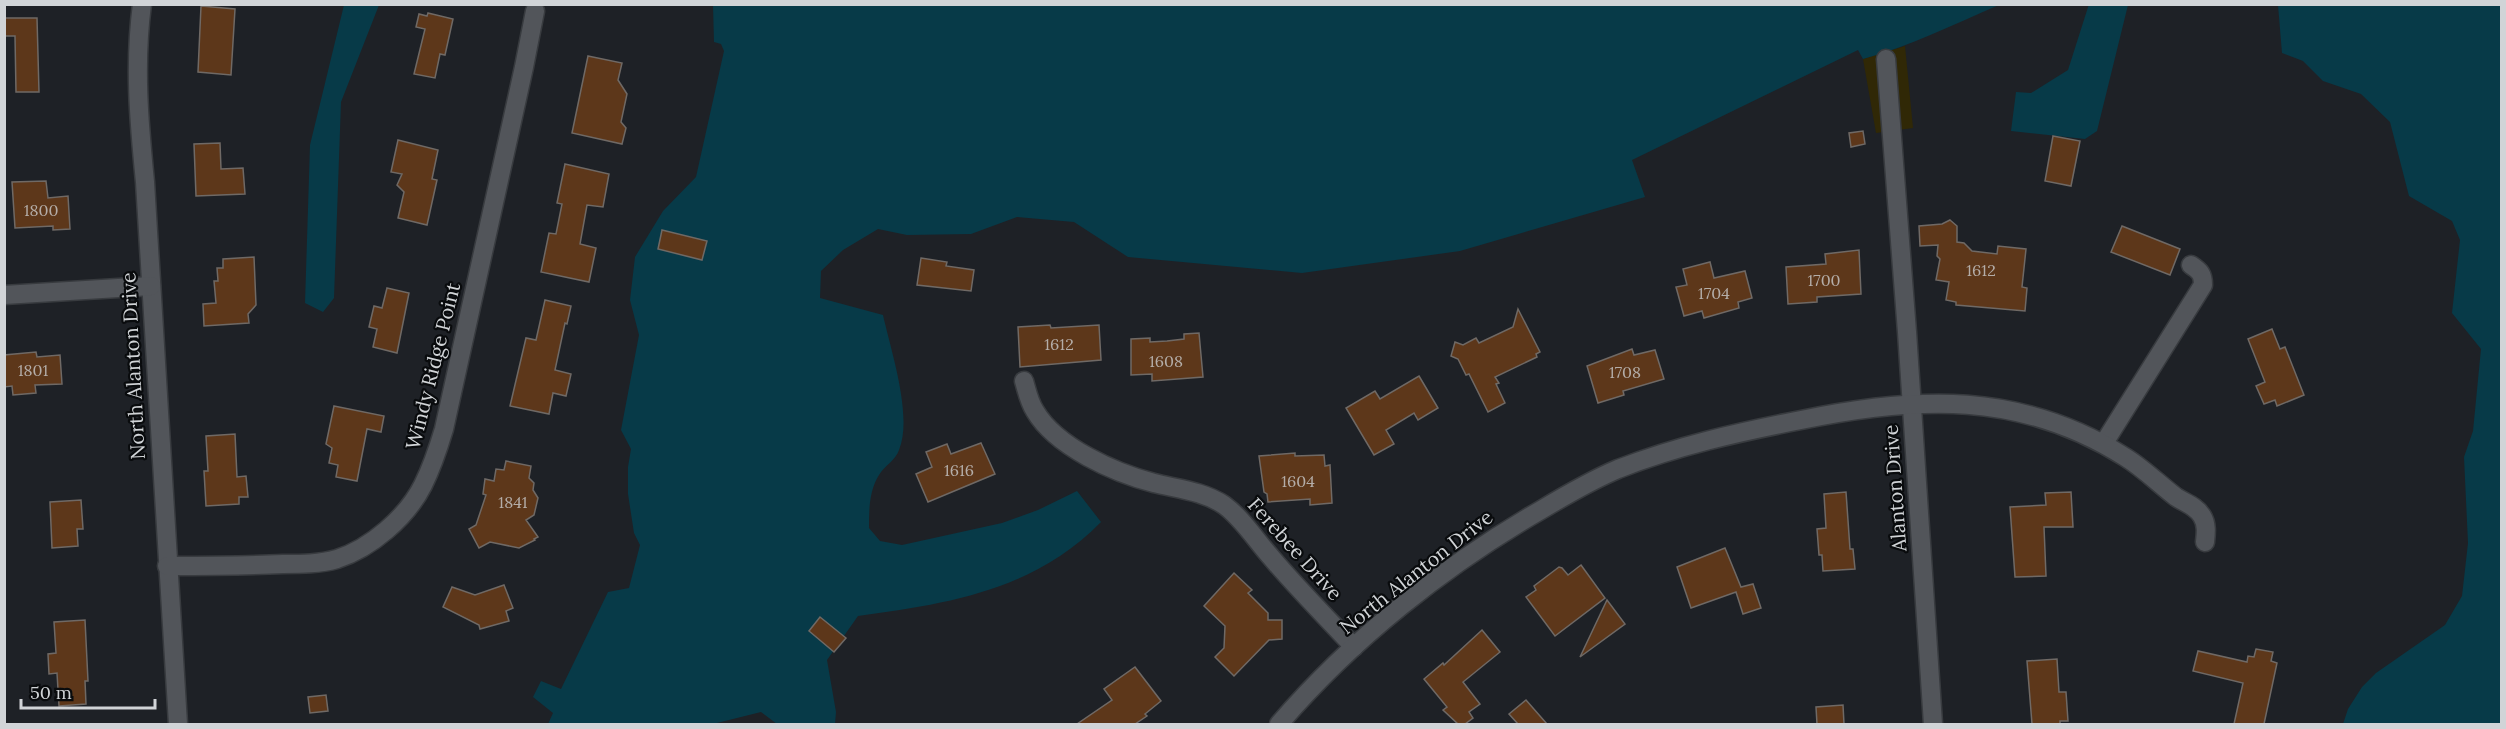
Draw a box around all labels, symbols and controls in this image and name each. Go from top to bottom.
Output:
house number: 1800 [24,200,58,220]
house number: 1612 [1966,260,1996,280]
house number: 1700 [1807,270,1841,290]
street label: North Alanton Drive [115,272,150,460]
street label: Windy Ridge Point [400,280,465,452]
house number: 1704 [1698,283,1730,303]
house number: 1612 [1044,334,1074,354]
house number: 1608 [1149,351,1183,371]
house number: 1801 [18,360,48,380]
house number: 1708 [1609,362,1641,382]
street label: Alanton Drive [1878,424,1911,553]
house number: 1616 [944,460,974,480]
house number: 1604 [1281,471,1315,491]
house number: 1841 [498,492,528,512]
street label: Ferebee Drive [1243,492,1348,605]
street label: North Alanton Drive [1334,504,1497,639]
scale bar [21,672,154,710]
text: 50 m [30,681,72,704]

